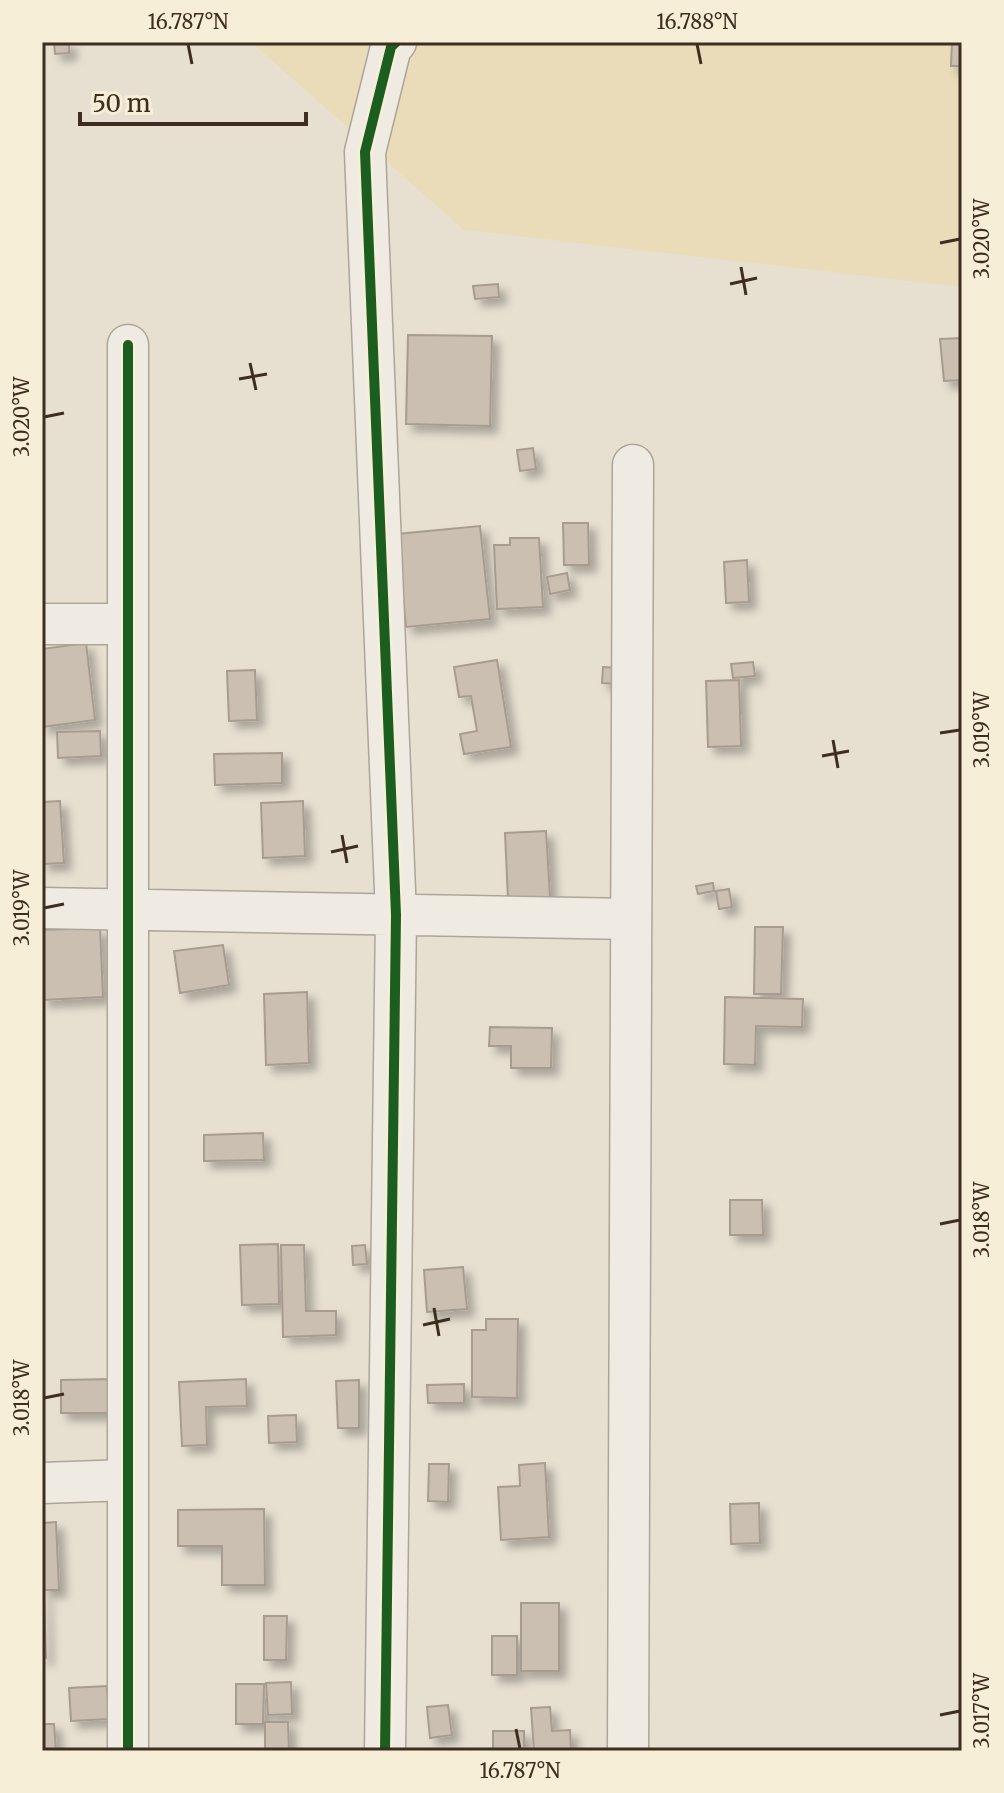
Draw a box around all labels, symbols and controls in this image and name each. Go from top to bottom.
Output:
text: 16.787°N [147,9,229,34]
text: 16.788°N [656,9,738,34]
scale bar [80,76,306,126]
text: 50 m [92,88,151,119]
text: 3.020°W [969,198,994,279]
text: 3.020°W [9,376,34,457]
text: 3.019°W [969,691,994,768]
text: 3.019°W [9,869,34,946]
text: 3.018°W [969,1181,994,1258]
text: 3.018°W [9,1359,34,1436]
text: 3.017°W [969,1672,994,1749]
text: 16.787°N [479,1758,561,1783]

